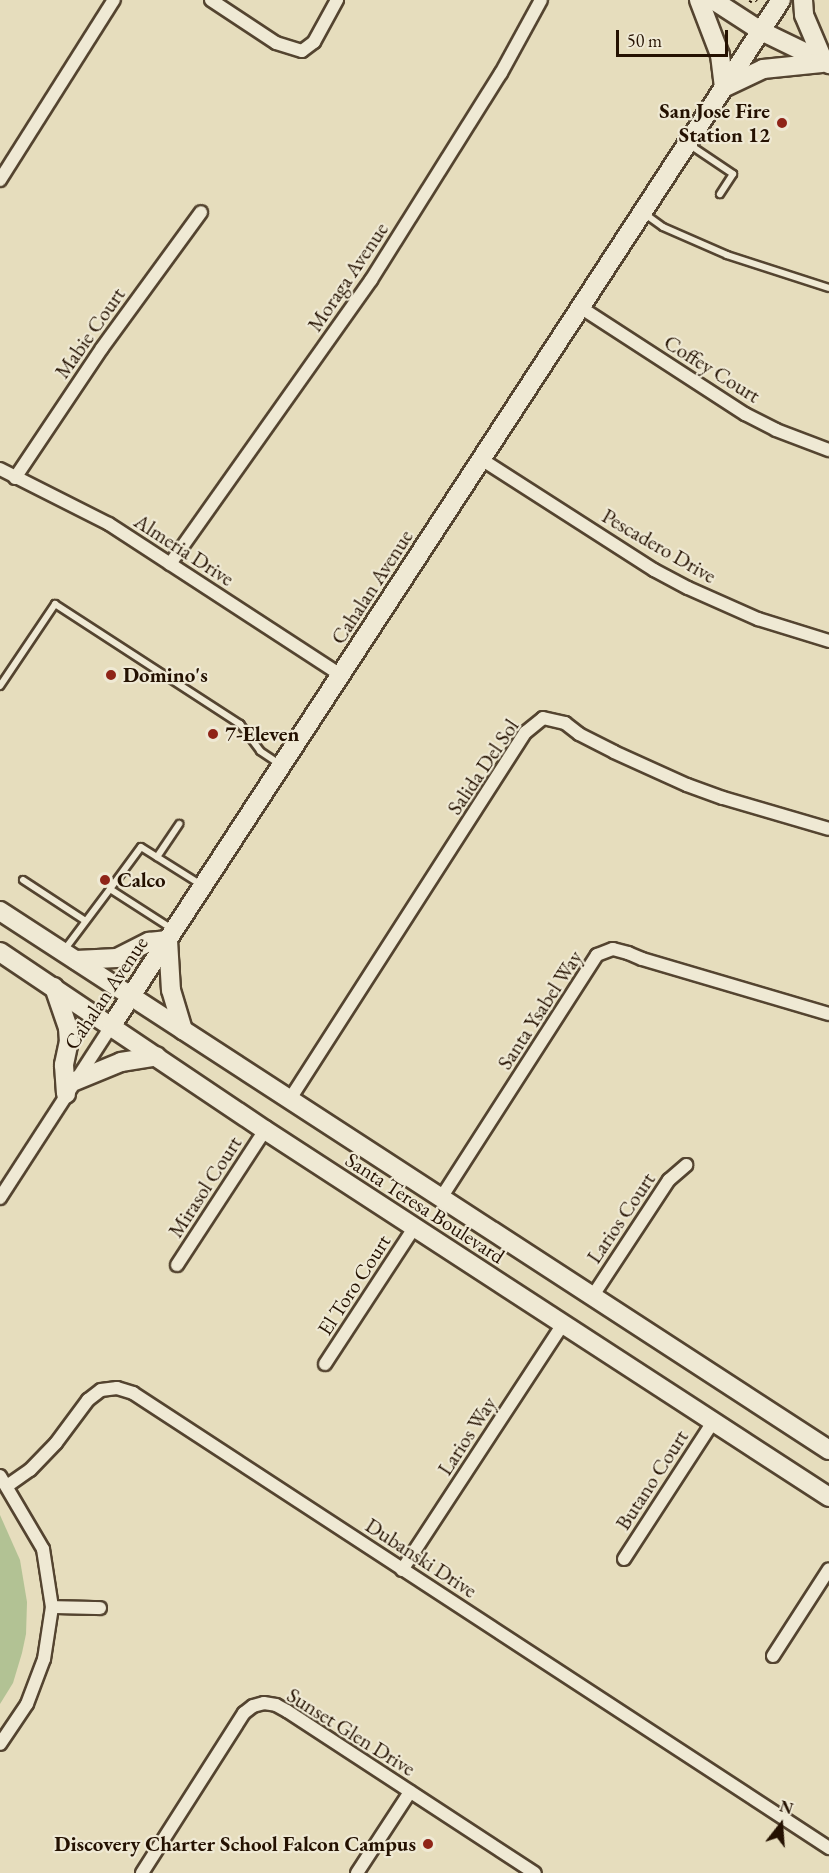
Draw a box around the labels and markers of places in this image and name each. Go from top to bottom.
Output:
place label: San Jose Fire Station 12 [659,98,770,148]
marker: San Jose Fire Station 12 [775,116,789,130]
place label: Domino's [123,662,208,688]
marker: Domino's [104,668,118,682]
place label: 7-Eleven [225,721,299,747]
marker: 7-Eleven [206,727,220,741]
place label: Calco [117,867,166,893]
marker: Calco [98,873,112,887]
place label: Discovery Charter School Falcon Campus [54,1831,416,1857]
marker: Discovery Charter School Falcon Campus [421,1837,435,1851]

